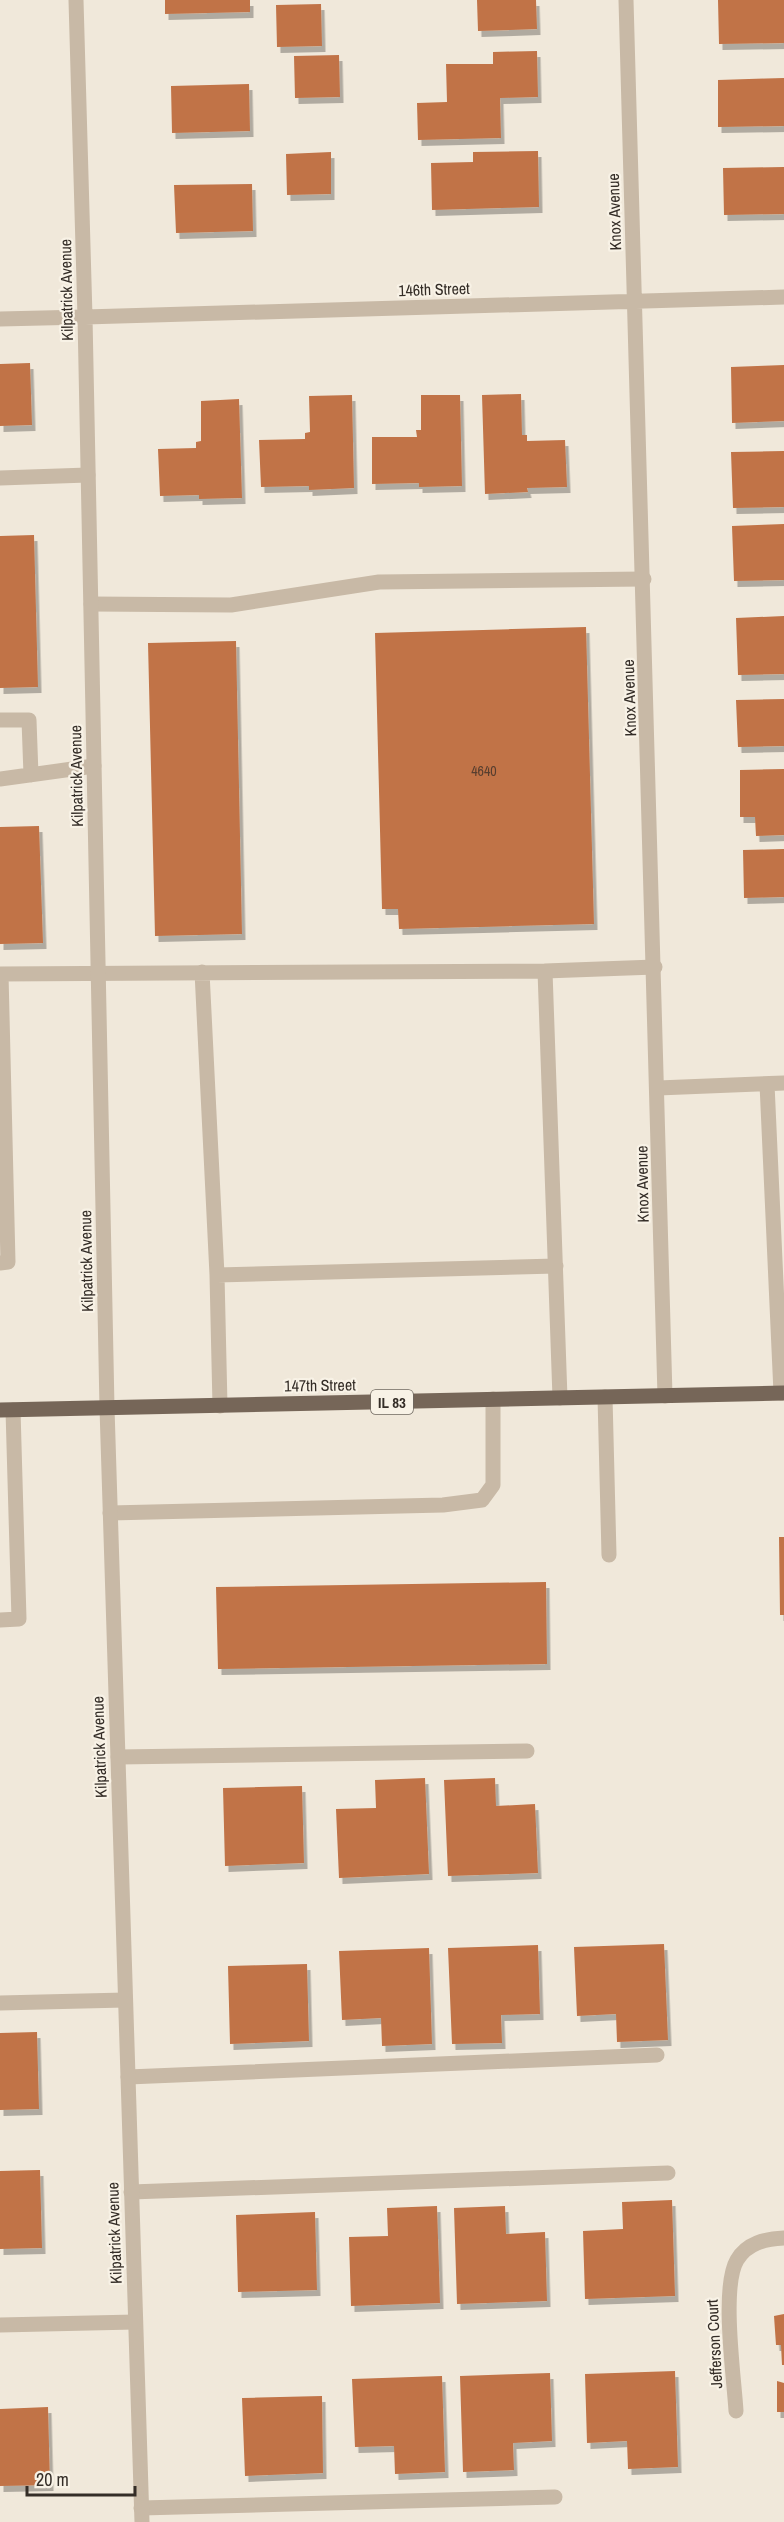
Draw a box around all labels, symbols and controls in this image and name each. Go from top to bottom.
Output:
street label: Knox Avenue [602,173,626,251]
street label: Kilpatrick Avenue [54,239,78,341]
street label: 146th Street [398,277,470,301]
street label: Knox Avenue [617,659,641,737]
street label: Kilpatrick Avenue [64,725,88,827]
house number: 4640 [471,762,497,780]
street label: Knox Avenue [630,1145,654,1223]
street label: Kilpatrick Avenue [74,1210,98,1312]
street label: 147th Street [284,1373,356,1397]
road number: IL 83 [371,1390,413,1414]
street label: Kilpatrick Avenue [86,1696,112,1798]
street label: Kilpatrick Avenue [101,2182,127,2284]
street label: Jefferson Court [701,2298,727,2389]
scale bar [27,2459,135,2497]
text: 20 m [36,2467,69,2492]

